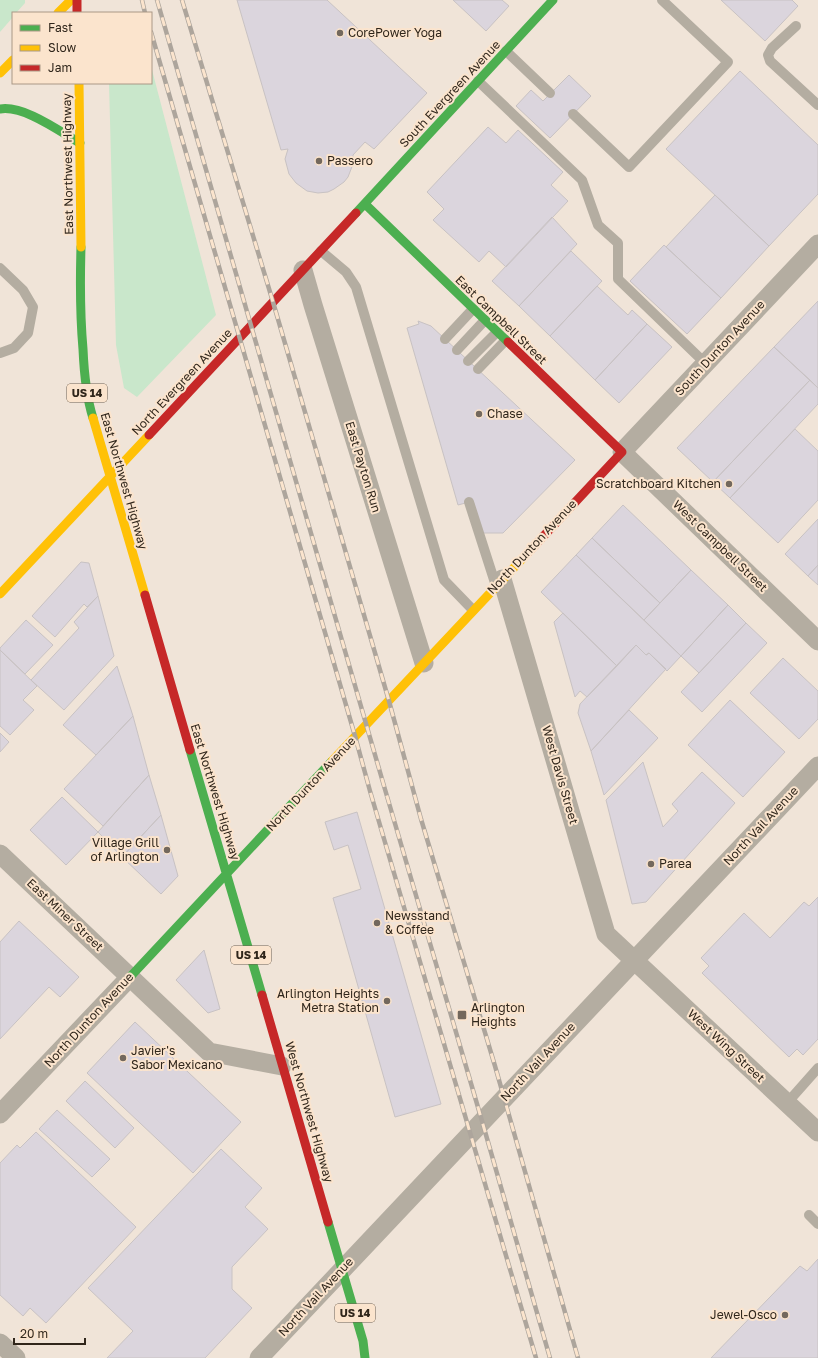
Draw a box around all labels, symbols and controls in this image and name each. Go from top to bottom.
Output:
legend [12,12,152,84]
text: Fast [48,20,73,35]
place label: CorePower Yoga [348,25,442,40]
marker: CorePower Yoga [335,28,345,38]
street label: South Evergreen Avenue [396,37,503,150]
text: Slow [48,40,76,55]
text: Jam [48,60,72,75]
street label: East Northwest Highway [59,93,76,235]
place label: Passero [327,153,373,168]
marker: Passero [314,156,324,166]
street label: East Campbell Street [452,272,550,367]
street label: South Dunton Avenue [672,297,768,398]
street label: North Evergreen Avenue [128,325,235,438]
road number: US 14 [67,384,107,402]
place label: Chase [487,406,523,421]
marker: Chase [474,409,484,419]
street label: East Northwest Highway [98,411,151,551]
street label: East Payton Run [342,419,384,514]
place label: Scratchboard Kitchen [596,476,721,491]
marker: Scratchboard Kitchen [724,479,734,489]
street label: North Dunton Avenue [484,496,579,597]
street label: West Campbell Street [670,497,771,595]
street label: East Northwest Highway [188,722,243,862]
street label: West Davis Street [539,724,582,826]
street label: North Dunton Avenue [263,733,358,834]
street label: North Vail Avenue [720,783,801,868]
place label: Village Grill of Arlington [91,835,159,864]
marker: Village Grill of Arlington [162,845,172,855]
place label: Parea [659,856,692,871]
marker: Parea [646,859,656,869]
street label: East Miner Street [24,875,107,954]
place label: Newsstand & Coffee [385,908,450,937]
marker: Newsstand & Coffee [372,918,382,928]
road number: US 14 [231,946,271,964]
street label: North Dunton Avenue [41,969,136,1070]
place label: Arlington Heights Metra Station [277,986,379,1015]
marker: Arlington Heights Metra Station [382,996,392,1006]
place label: Arlington Heights [471,1000,525,1029]
street label: West Wing Street [685,1006,768,1085]
marker: Arlington Heights [456,1009,468,1021]
street label: North Vail Avenue [497,1019,578,1104]
street label: West Northwest Highway [282,1040,337,1184]
place label: Javier's Sabor Mexicano [131,1043,222,1072]
marker: Javier's Sabor Mexicano [118,1053,128,1063]
street label: North Vail Avenue [275,1254,356,1339]
road number: US 14 [335,1304,375,1322]
place label: Jewel-Osco [710,1307,777,1322]
marker: Jewel-Osco [780,1310,790,1320]
scale bar [14,1320,85,1346]
text: 20 m [20,1326,48,1341]

